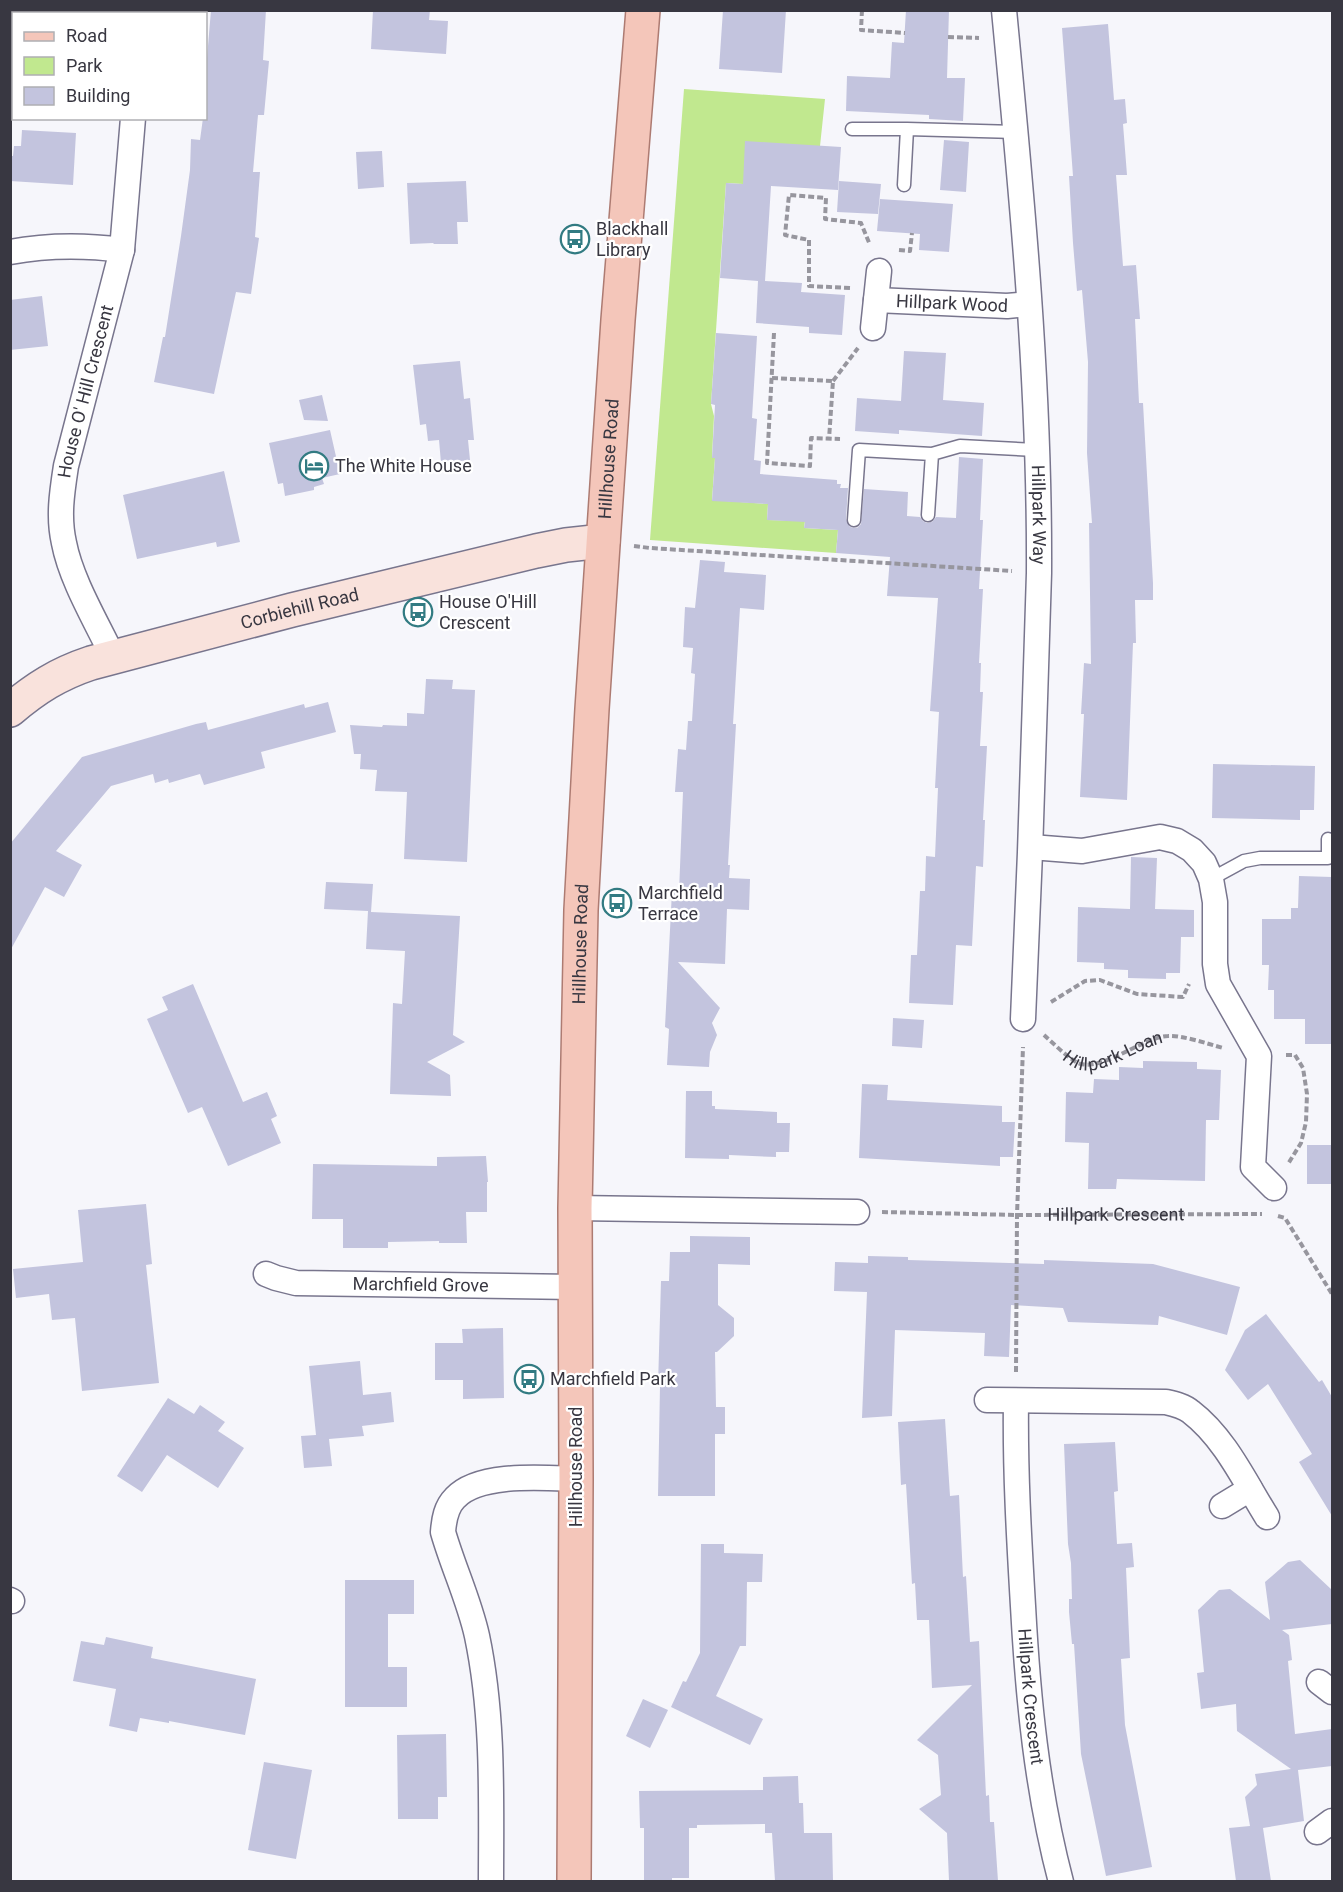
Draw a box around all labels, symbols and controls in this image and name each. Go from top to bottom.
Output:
legend [12,12,207,120]
text: Road [66,25,107,46]
text: Park [66,55,103,76]
text: Building [66,85,130,106]
place label: Blackhall Library [596,218,668,260]
bus stop icon: Blackhall Library [559,223,591,255]
street label: Hillpark Wood [896,290,1008,316]
street label: House O' Hill Crescent [53,302,117,479]
street label: Hillhouse Road [594,398,623,520]
hotel icon: The White House [298,450,330,482]
place label: The White House [335,455,472,476]
street label: Hillpark Way [1028,465,1050,565]
street label: Corbiehill Road [238,583,361,633]
place label: House O'Hill Crescent [439,591,537,633]
bus stop icon: House O'Hill Crescent [402,596,434,628]
place label: Marchfield Terrace [638,882,723,924]
street label: Hillhouse Road [568,883,592,1005]
bus stop icon: Marchfield Terrace [601,887,633,919]
street label: Hillpark Loan [1059,1026,1165,1075]
street label: Hillpark Crescent [1047,1203,1185,1225]
street label: Marchfield Grove [353,1273,489,1296]
bus stop icon: Marchfield Park [513,1363,545,1395]
place label: Marchfield Park [550,1368,676,1389]
street label: Hillhouse Road [565,1407,586,1527]
street label: Hillpark Crescent [1014,1628,1048,1766]

